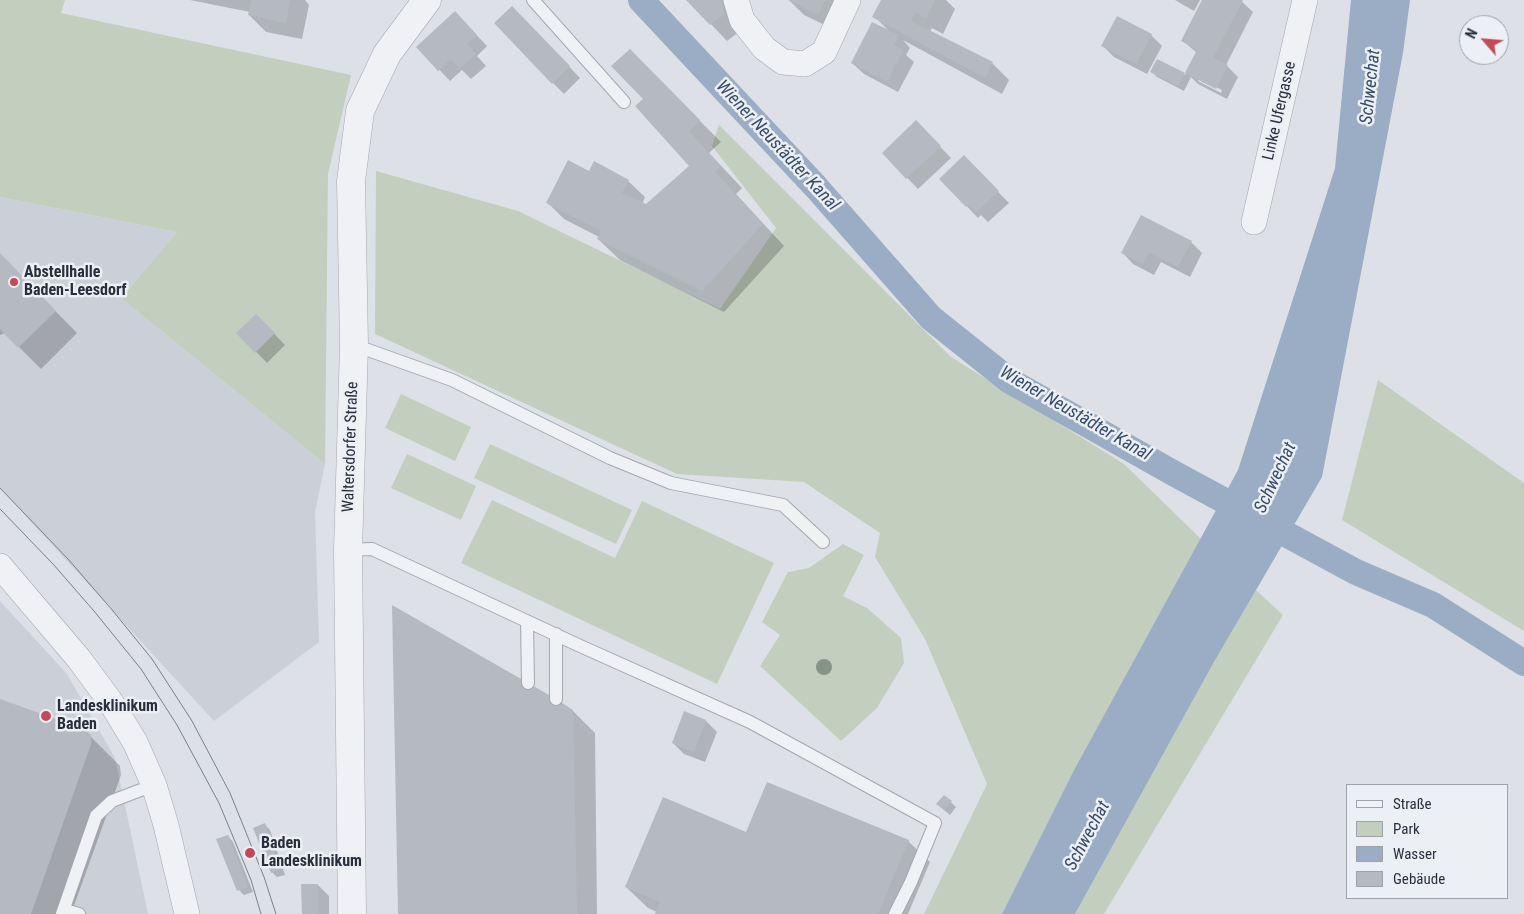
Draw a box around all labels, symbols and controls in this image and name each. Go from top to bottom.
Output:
north arrow [1459,15,1509,65]
text: N [1462,26,1481,41]
water label: Schwechat [1356,49,1386,125]
street label: Linke Ufergasse [1259,60,1301,162]
water label: Wiener Neustädter Kanal [711,76,843,216]
place label: Abstellhalle Baden-Leesdorf [24,263,127,301]
marker: Abstellhalle Baden-Leesdorf [8,276,20,288]
water label: Wiener Neustädter Kanal [996,362,1154,466]
street label: Waltersdorfer Straße [339,381,363,513]
water label: Schwechat [1250,439,1302,517]
place label: Landesklinikum Baden [57,697,158,735]
marker: Landesklinikum Baden [39,709,53,723]
legend [1346,784,1509,899]
text: Straße [1393,795,1432,813]
water label: Schwechat [1061,798,1115,874]
text: Park [1393,820,1420,838]
place label: Baden Landesklinikum [261,834,362,872]
text: Wasser [1393,845,1437,863]
marker: Baden Landesklinikum [243,846,257,860]
text: Gebäude [1393,870,1445,888]

